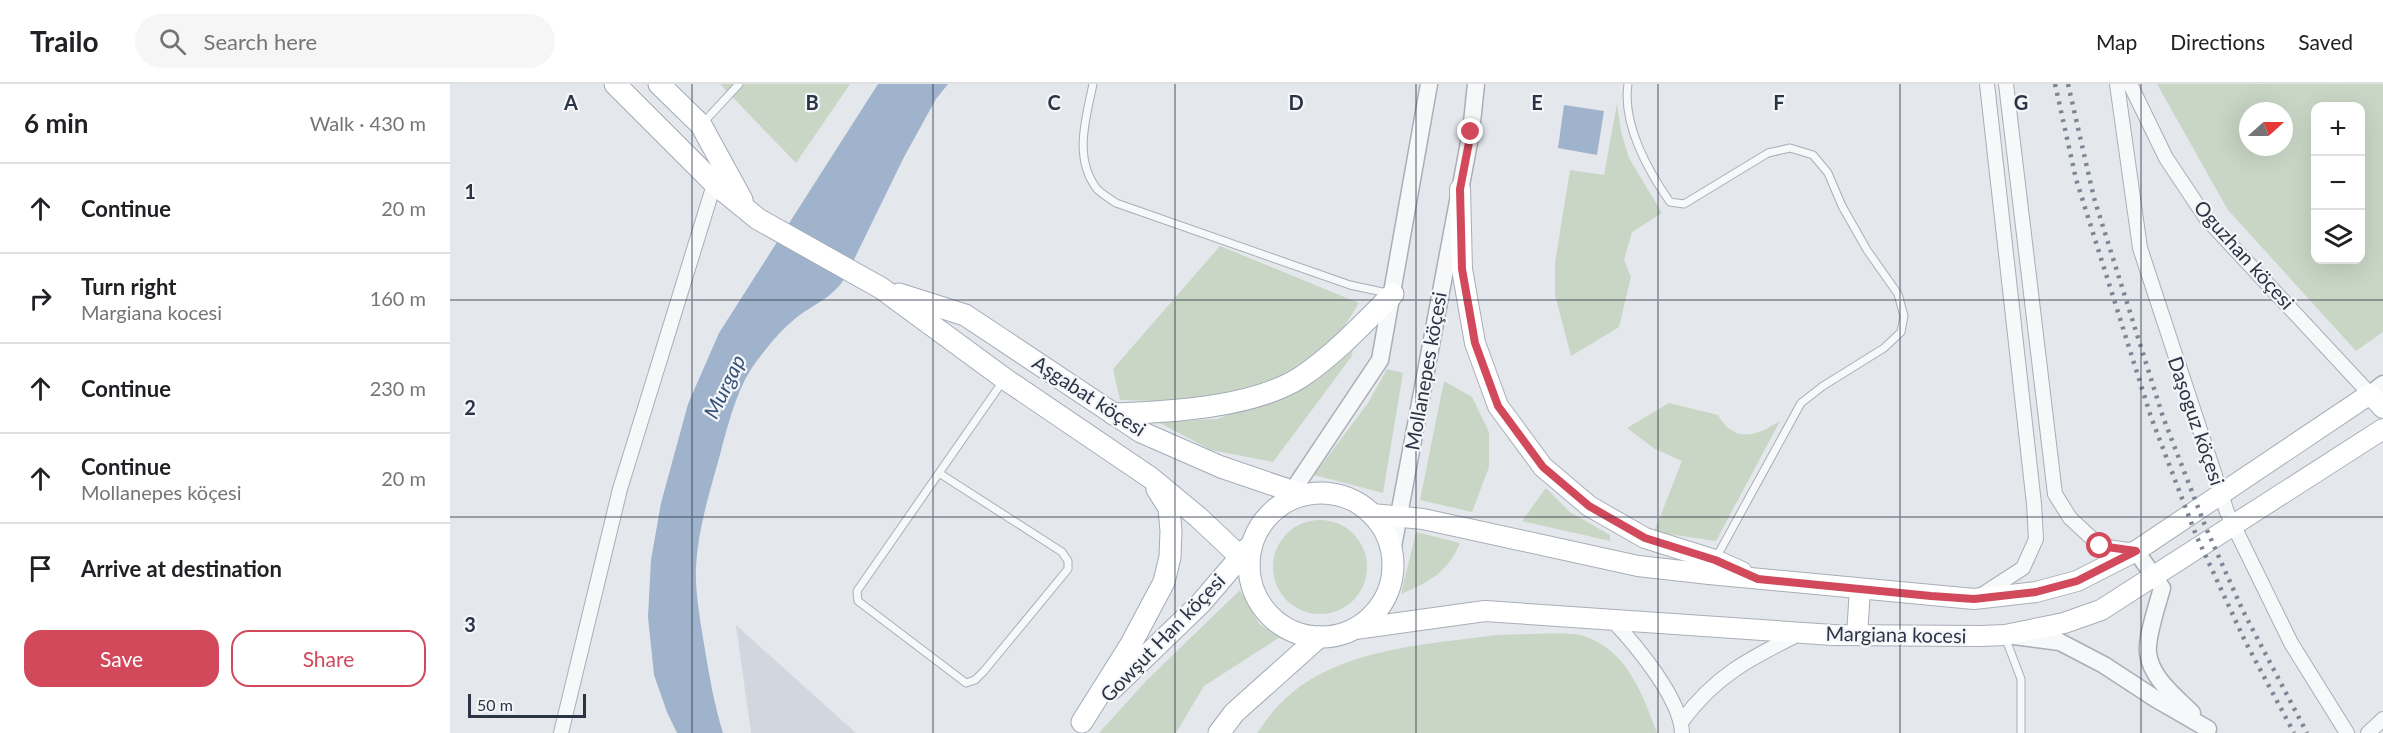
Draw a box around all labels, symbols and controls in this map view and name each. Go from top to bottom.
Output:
search box [135,14,555,68]
text: Trailo [30,24,99,58]
icon: search [156,25,189,58]
text: Search here [204,28,317,55]
text: Map [2096,29,2137,54]
text: Directions [2170,29,2265,54]
text: Saved [2298,29,2353,54]
text: A [563,90,578,114]
text: B [805,90,819,114]
text: C [1047,90,1061,114]
text: D [1288,90,1304,114]
text: E [1531,90,1543,114]
text: F [1773,90,1785,114]
text: G [2014,90,2028,114]
north arrow [2239,102,2293,156]
map controls [2311,102,2365,264]
button: + [2311,102,2365,156]
text: 6 min [24,107,88,139]
text: Walk · 430 m [310,111,426,135]
route end [1457,118,1483,144]
button: − [2311,156,2365,210]
text: 1 [464,179,476,203]
icon: ahead [24,192,57,225]
text: Continue [81,195,171,222]
street label: Oguzhan köçesi [2190,195,2300,314]
text: 20 m [381,196,426,220]
button: layers [2311,210,2365,264]
text: Turn right [81,273,176,300]
icon: right [24,282,57,315]
text: 160 m [370,286,426,310]
street label: Mollanepes köçesi [1399,290,1451,452]
text: Margiana kocesi [81,300,222,324]
water label: Murgap [698,350,750,422]
street label: Aşgabat köçesi [1028,350,1151,441]
street label: Daşoguz köçesi [2164,353,2230,488]
icon: ahead [24,372,57,405]
text: Continue [81,375,171,402]
text: 230 m [370,376,426,400]
text: 2 [464,395,476,419]
text: Continue [81,453,171,480]
icon: ahead [24,462,57,495]
text: 20 m [381,466,426,490]
text: Mollanepes köçesi [81,480,242,504]
route start [2086,532,2112,558]
icon: arrive [24,552,57,585]
text: Arrive at destination [81,555,282,582]
street label: Gowşut Han köçesi [1095,568,1230,706]
text: 3 [464,612,476,636]
street label: Margiana kocesi [1825,621,1967,647]
button: Save [24,630,219,687]
button: Share [231,630,426,687]
scale bar [468,691,586,718]
text: 50 m [477,695,513,714]

